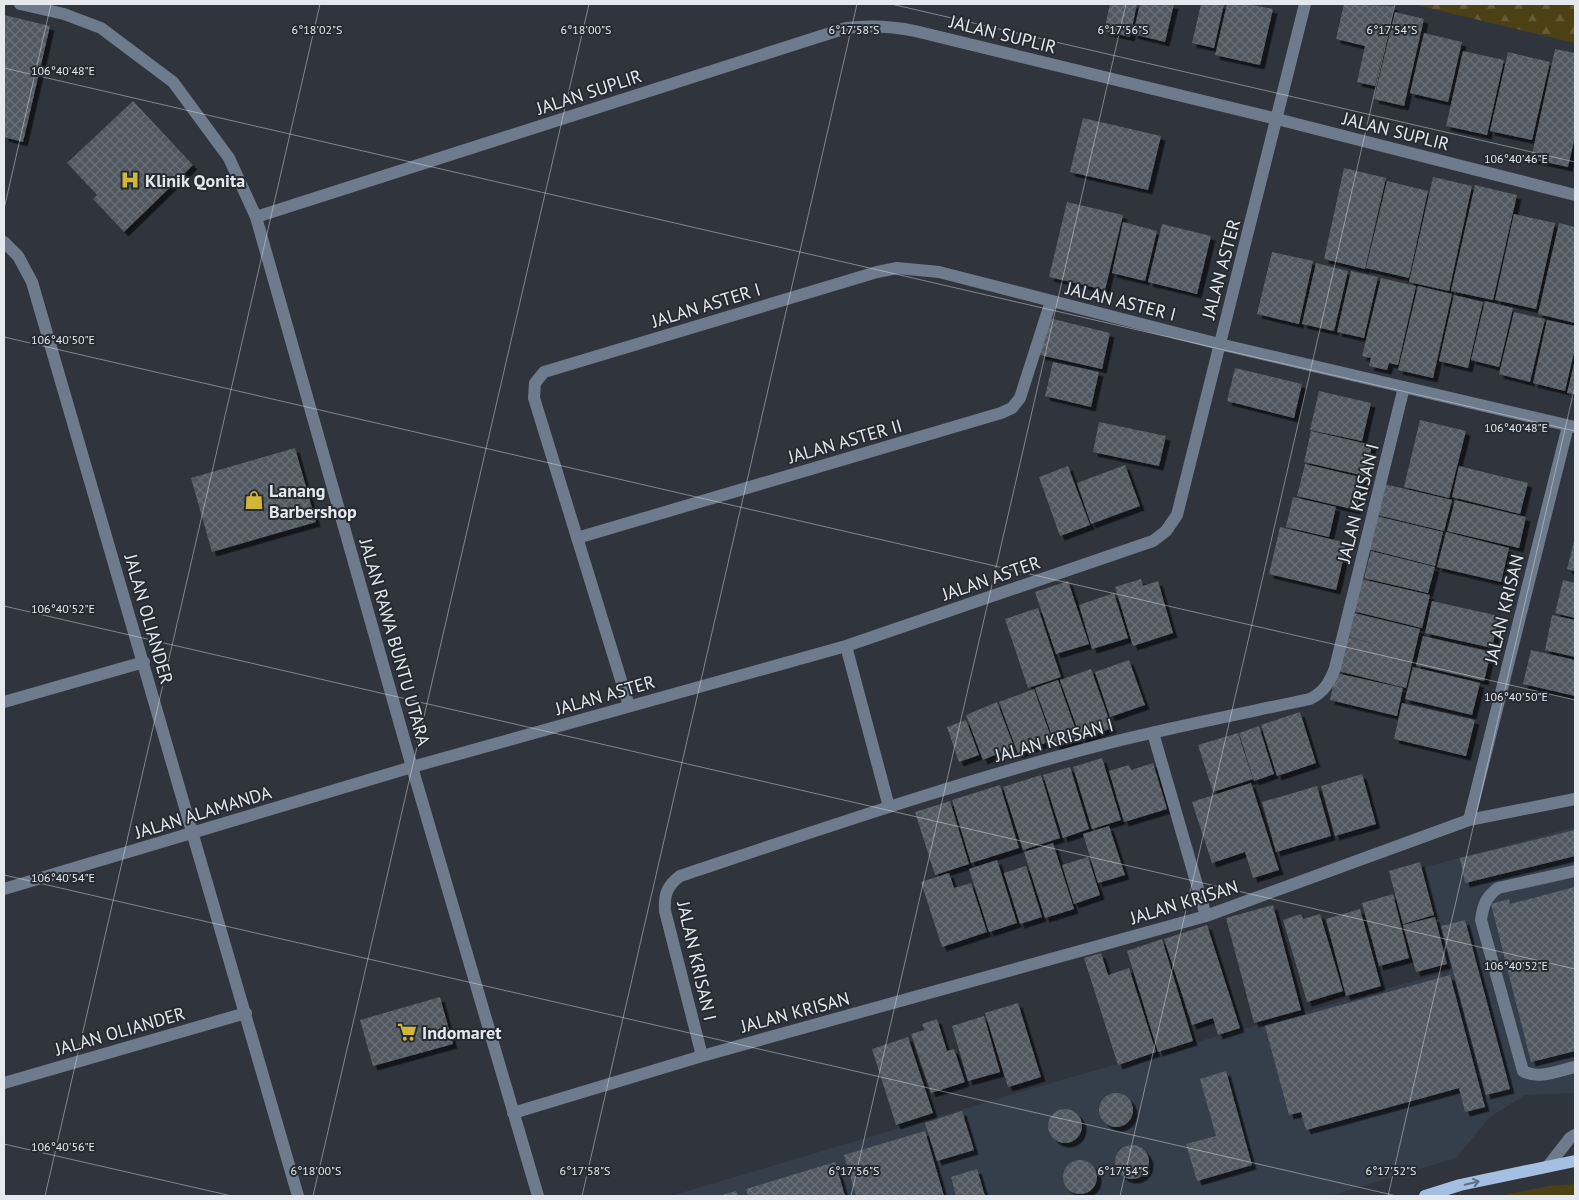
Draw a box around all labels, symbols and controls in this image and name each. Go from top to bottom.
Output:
street label: JALAN SUPLIR [946,9,1059,58]
text: 6°18'02"S [292,22,342,37]
text: 6°18'00"S [561,22,611,37]
text: 6°17'58"S [829,22,879,37]
text: 6°17'56"S [1098,22,1148,37]
text: 6°17'54"S [1367,22,1417,37]
text: 106°40'48"E [31,63,95,78]
street label: JALAN SUPLIR [533,64,645,120]
street label: JALAN SUPLIR [1339,106,1452,155]
text: 106°40'46"E [1484,151,1548,166]
hospital icon: Klinik Qonita [119,169,141,191]
place label: Klinik Qonita [145,169,245,192]
street label: JALAN ASTER [1196,216,1245,322]
street label: JALAN ASTER I [1063,276,1178,326]
street label: JALAN ASTER I [648,278,763,333]
text: 106°40'50"E [31,332,95,347]
street label: JALAN ASTER II [784,414,905,469]
text: 106°40'48"E [1484,420,1548,435]
street label: JALAN KRISAN I [1332,441,1384,566]
place label: Lanang Barbershop [269,479,357,523]
shop icon: Lanang Barbershop [243,489,265,511]
street label: JALAN RAWA BUNTU UTARA [354,535,436,749]
street label: JALAN OLIANDER [119,550,179,687]
street label: JALAN ASTER [938,550,1043,606]
street label: JALAN KRISAN [1479,552,1529,667]
text: 106°40'52"E [31,601,95,616]
street label: JALAN ASTER [552,670,658,720]
text: 106°40'50"E [1484,689,1548,704]
street label: JALAN KRISAN I [991,713,1116,767]
street label: JALAN ALAMANDA [131,780,274,844]
text: 106°40'54"E [31,870,95,885]
street label: JALAN KRISAN [1126,875,1241,930]
street label: JALAN KRISAN I [672,898,722,1023]
text: 106°40'52"E [1484,958,1548,973]
street label: JALAN KRISAN [737,986,852,1038]
street label: JALAN OLIANDER [51,1001,188,1061]
supermarket icon: Indomaret [396,1021,418,1043]
place label: Indomaret [422,1021,502,1044]
text: 106°40'56"E [31,1139,95,1154]
text: 6°18'00"S [291,1163,341,1178]
text: 6°17'58"S [560,1163,610,1178]
text: 6°17'56"S [829,1163,879,1178]
text: 6°17'54"S [1098,1163,1148,1178]
text: 6°17'52"S [1366,1163,1416,1178]
one-way arrow [1463,1178,1479,1187]

